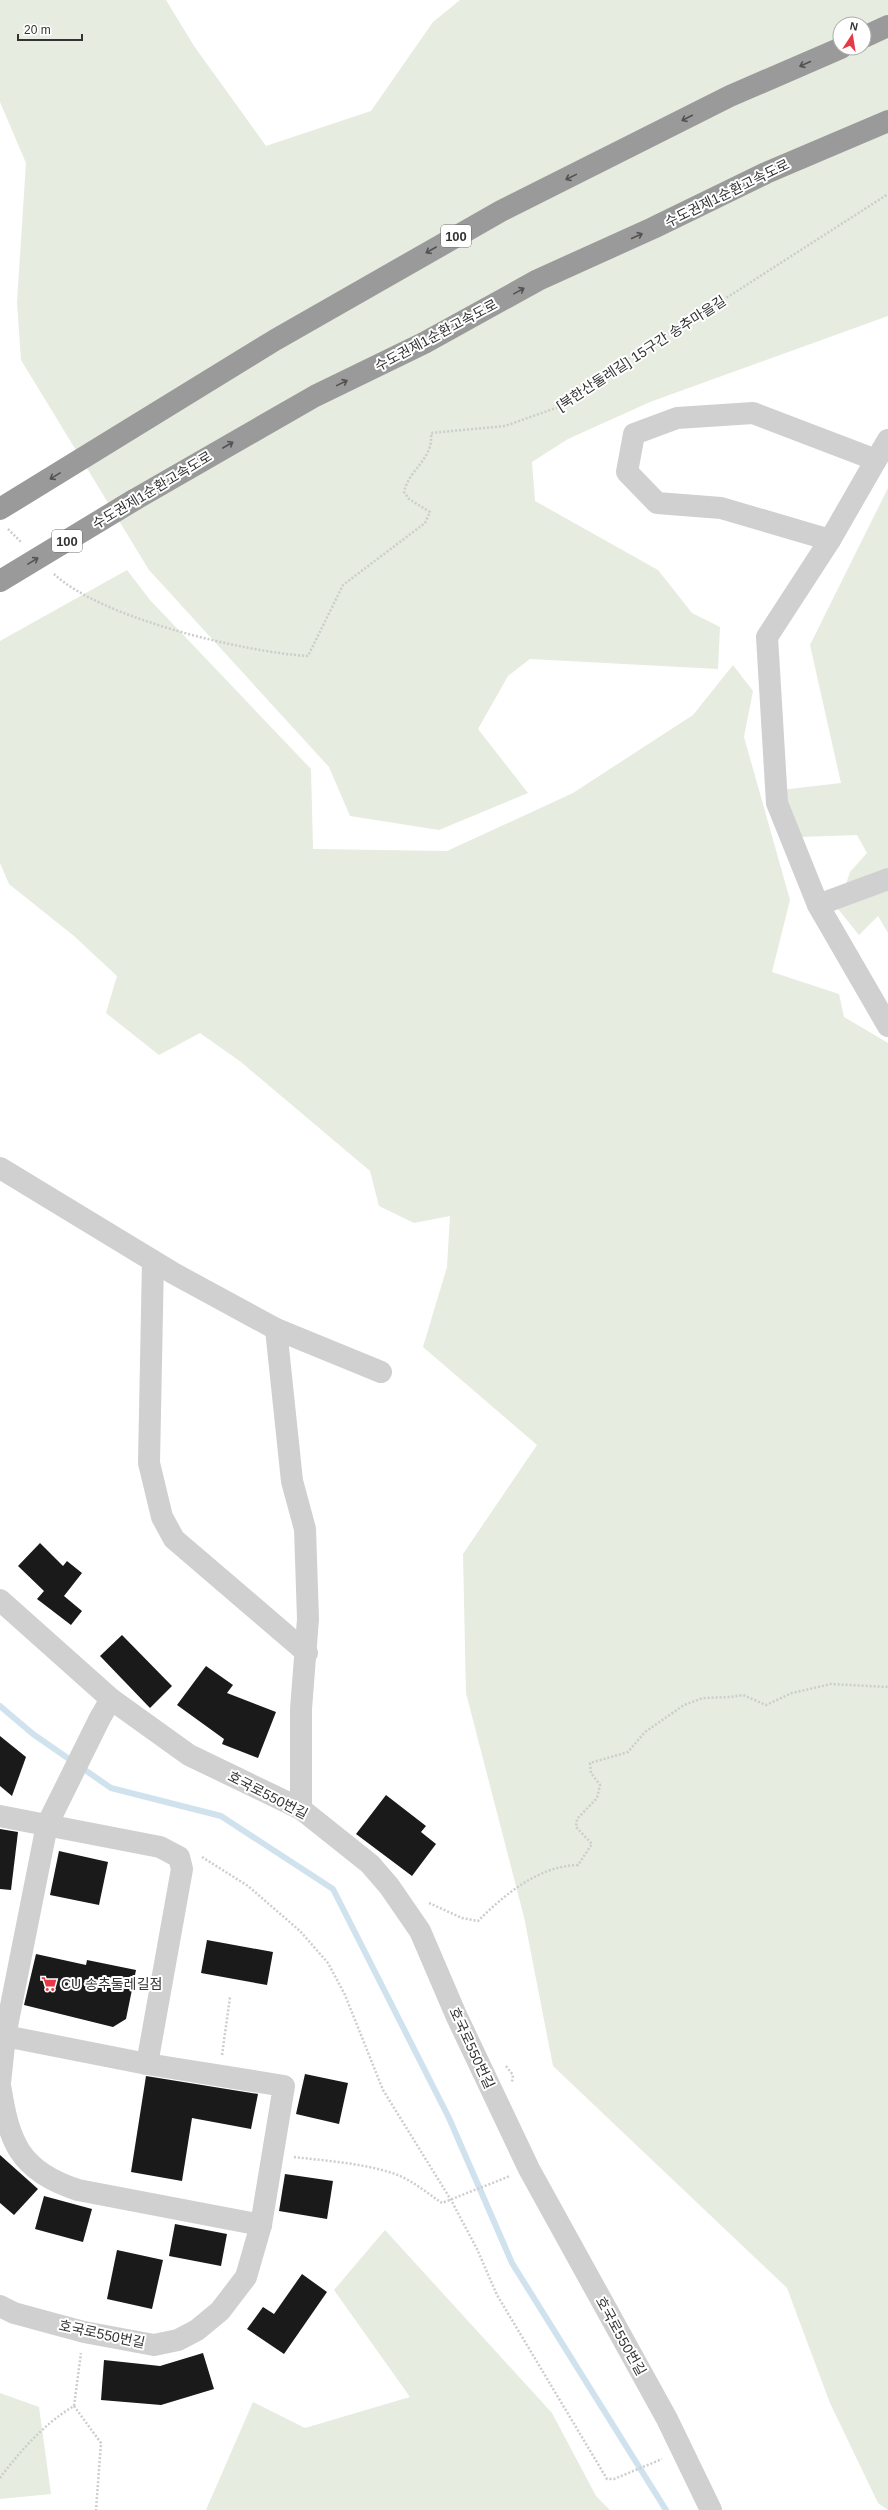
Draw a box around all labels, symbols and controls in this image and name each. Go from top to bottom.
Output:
scale bar [18,16,82,42]
north arrow [832,16,872,56]
text: N [849,20,859,33]
text: 20 m [24,23,51,37]
one-way arrow [799,60,811,68]
one-way arrow [681,115,693,123]
street label: 수도권제1순환고속도로 [662,156,792,230]
one-way arrow [565,174,577,181]
road number: 100 [441,225,471,247]
one-way arrow [630,232,642,239]
one-way arrow [425,247,437,255]
one-way arrow [513,286,525,294]
street label: [북한산둘레길] 15구간 송추마을길 [553,292,729,414]
street label: 수도권제1순환고속도로 [372,296,500,374]
one-way arrow [335,379,347,386]
one-way arrow [222,441,234,449]
street label: 수도권제1순환고속도로 [89,448,215,532]
one-way arrow [50,472,61,480]
road number: 100 [52,530,82,552]
one-way arrow [27,556,39,564]
street label: 호국로550번길 [225,1768,311,1822]
supermarket icon: CU 송추둘레길점 [40,1975,58,1993]
place label: CU 송추둘레길점 [61,1976,162,1992]
street label: 호국로550번길 [446,2005,498,2091]
street label: 호국로550번길 [593,2294,649,2378]
street label: 호국로550번길 [57,2317,147,2351]

